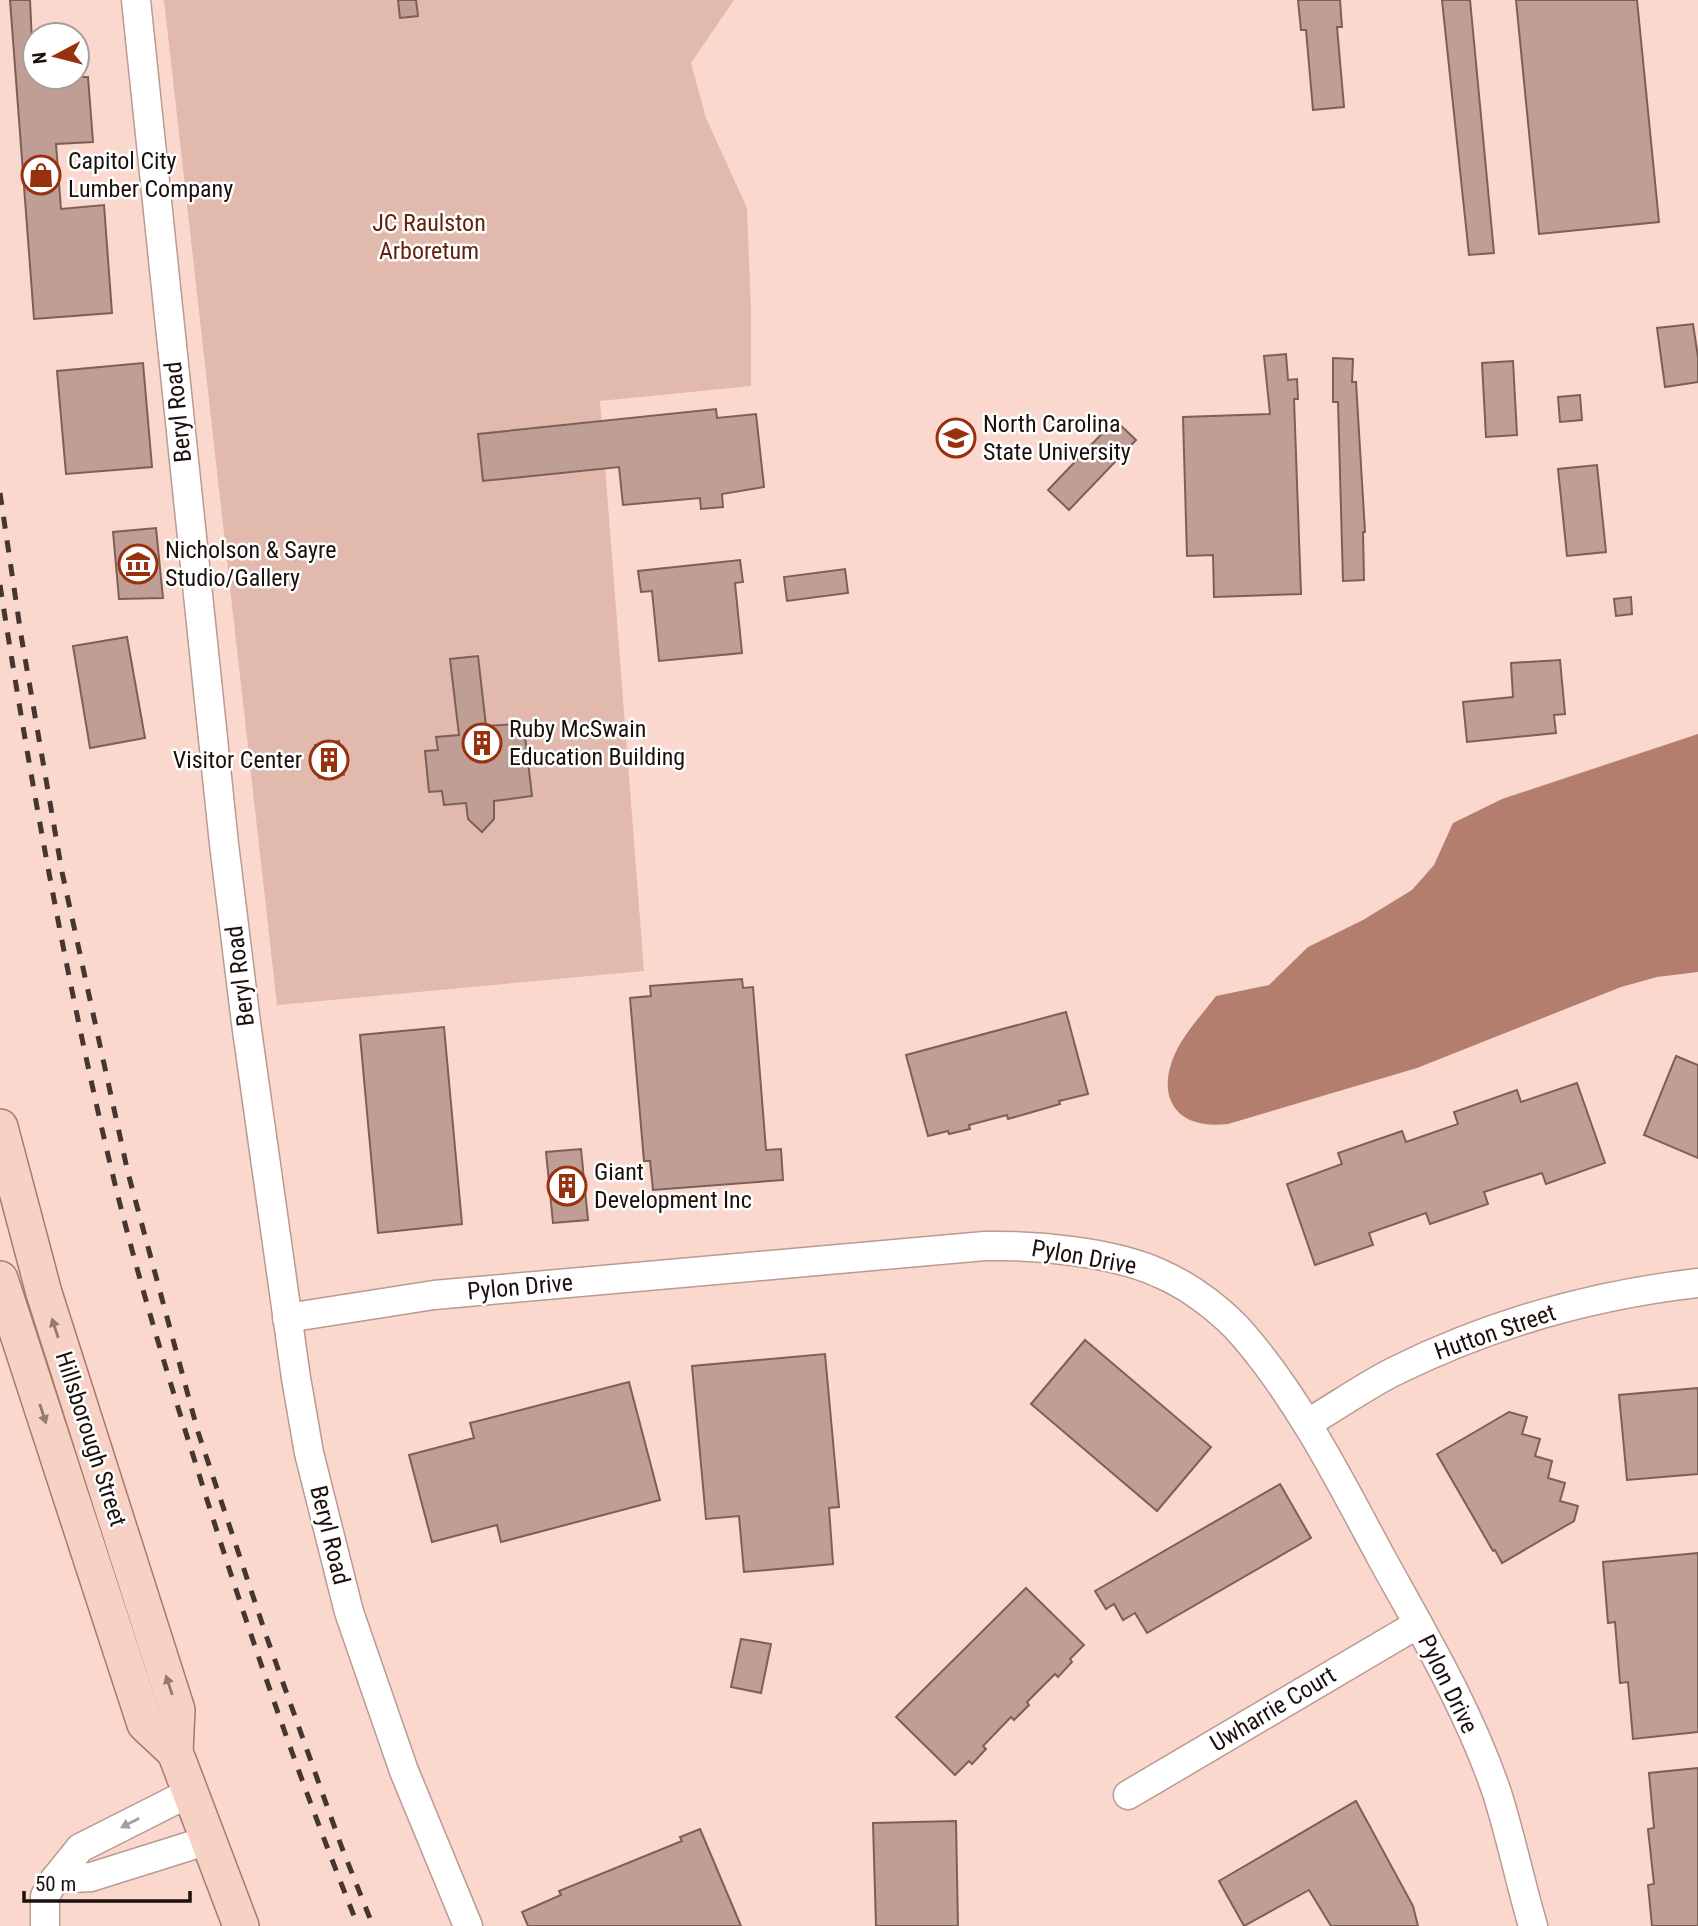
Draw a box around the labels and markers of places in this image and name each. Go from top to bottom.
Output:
place label: Capitol City Lumber Company [68,147,233,203]
shop icon: Capitol City Lumber Company [20,154,62,196]
place label: North Carolina State University [983,410,1131,466]
school or university icon: North Carolina State University [935,417,977,459]
place label: Nicholson & Sayre Studio/Gallery [165,536,336,592]
museum icon: Nicholson & Sayre Studio/Gallery [117,543,159,585]
place label: Ruby McSwain Education Building [509,715,685,771]
building icon: Ruby McSwain Education Building [461,722,503,764]
building icon: Visitor Center [308,739,350,781]
place label: Visitor Center [173,746,302,774]
place label: Giant Development Inc [594,1158,752,1214]
building icon: Giant Development Inc [546,1165,588,1207]

